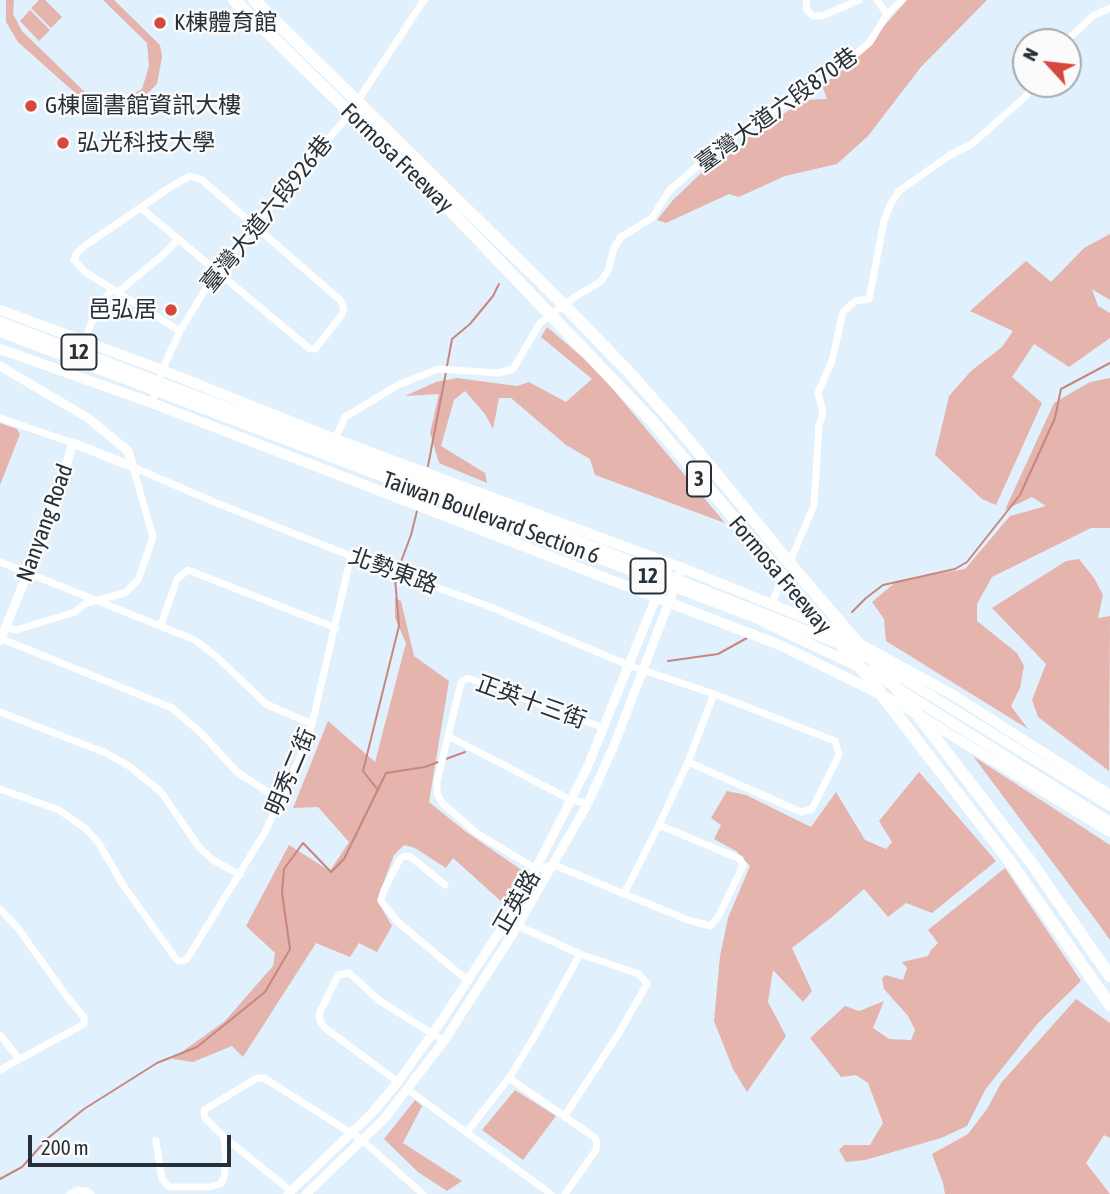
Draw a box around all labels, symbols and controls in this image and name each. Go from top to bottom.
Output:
place label: K棟體育館 [174,9,277,37]
marker: K棟體育館 [152,15,168,31]
north arrow [1012,28,1082,98]
street label: 臺灣大道六段870巷 [691,42,863,178]
text: N [1018,44,1042,64]
place label: G棟圖書館資訊大樓 [45,92,241,120]
marker: G棟圖書館資訊大樓 [23,98,39,114]
street label: Formosa Freeway [335,98,459,218]
place label: 弘光科技大學 [77,129,215,157]
street label: 臺灣大道六段926巷 [195,130,339,298]
marker: 弘光科技大學 [55,135,71,151]
place label: 邑弘居 [88,296,157,324]
marker: 邑弘居 [163,302,179,318]
road number: 12 [62,334,96,370]
street label: Nanyang Road [11,460,79,586]
road number: 3 [687,462,711,496]
street label: Taiwan Boulevard Section 6 [379,466,603,570]
street label: Formosa Freeway [723,510,837,640]
street label: 北勢東路 [345,542,441,600]
road number: 12 [630,558,666,594]
street label: 正英十三街 [472,669,590,735]
street label: 明秀二街 [260,724,322,820]
street label: 正英路 [488,865,546,939]
scale bar [32,1120,234,1164]
text: 200 m [41,1135,89,1159]

